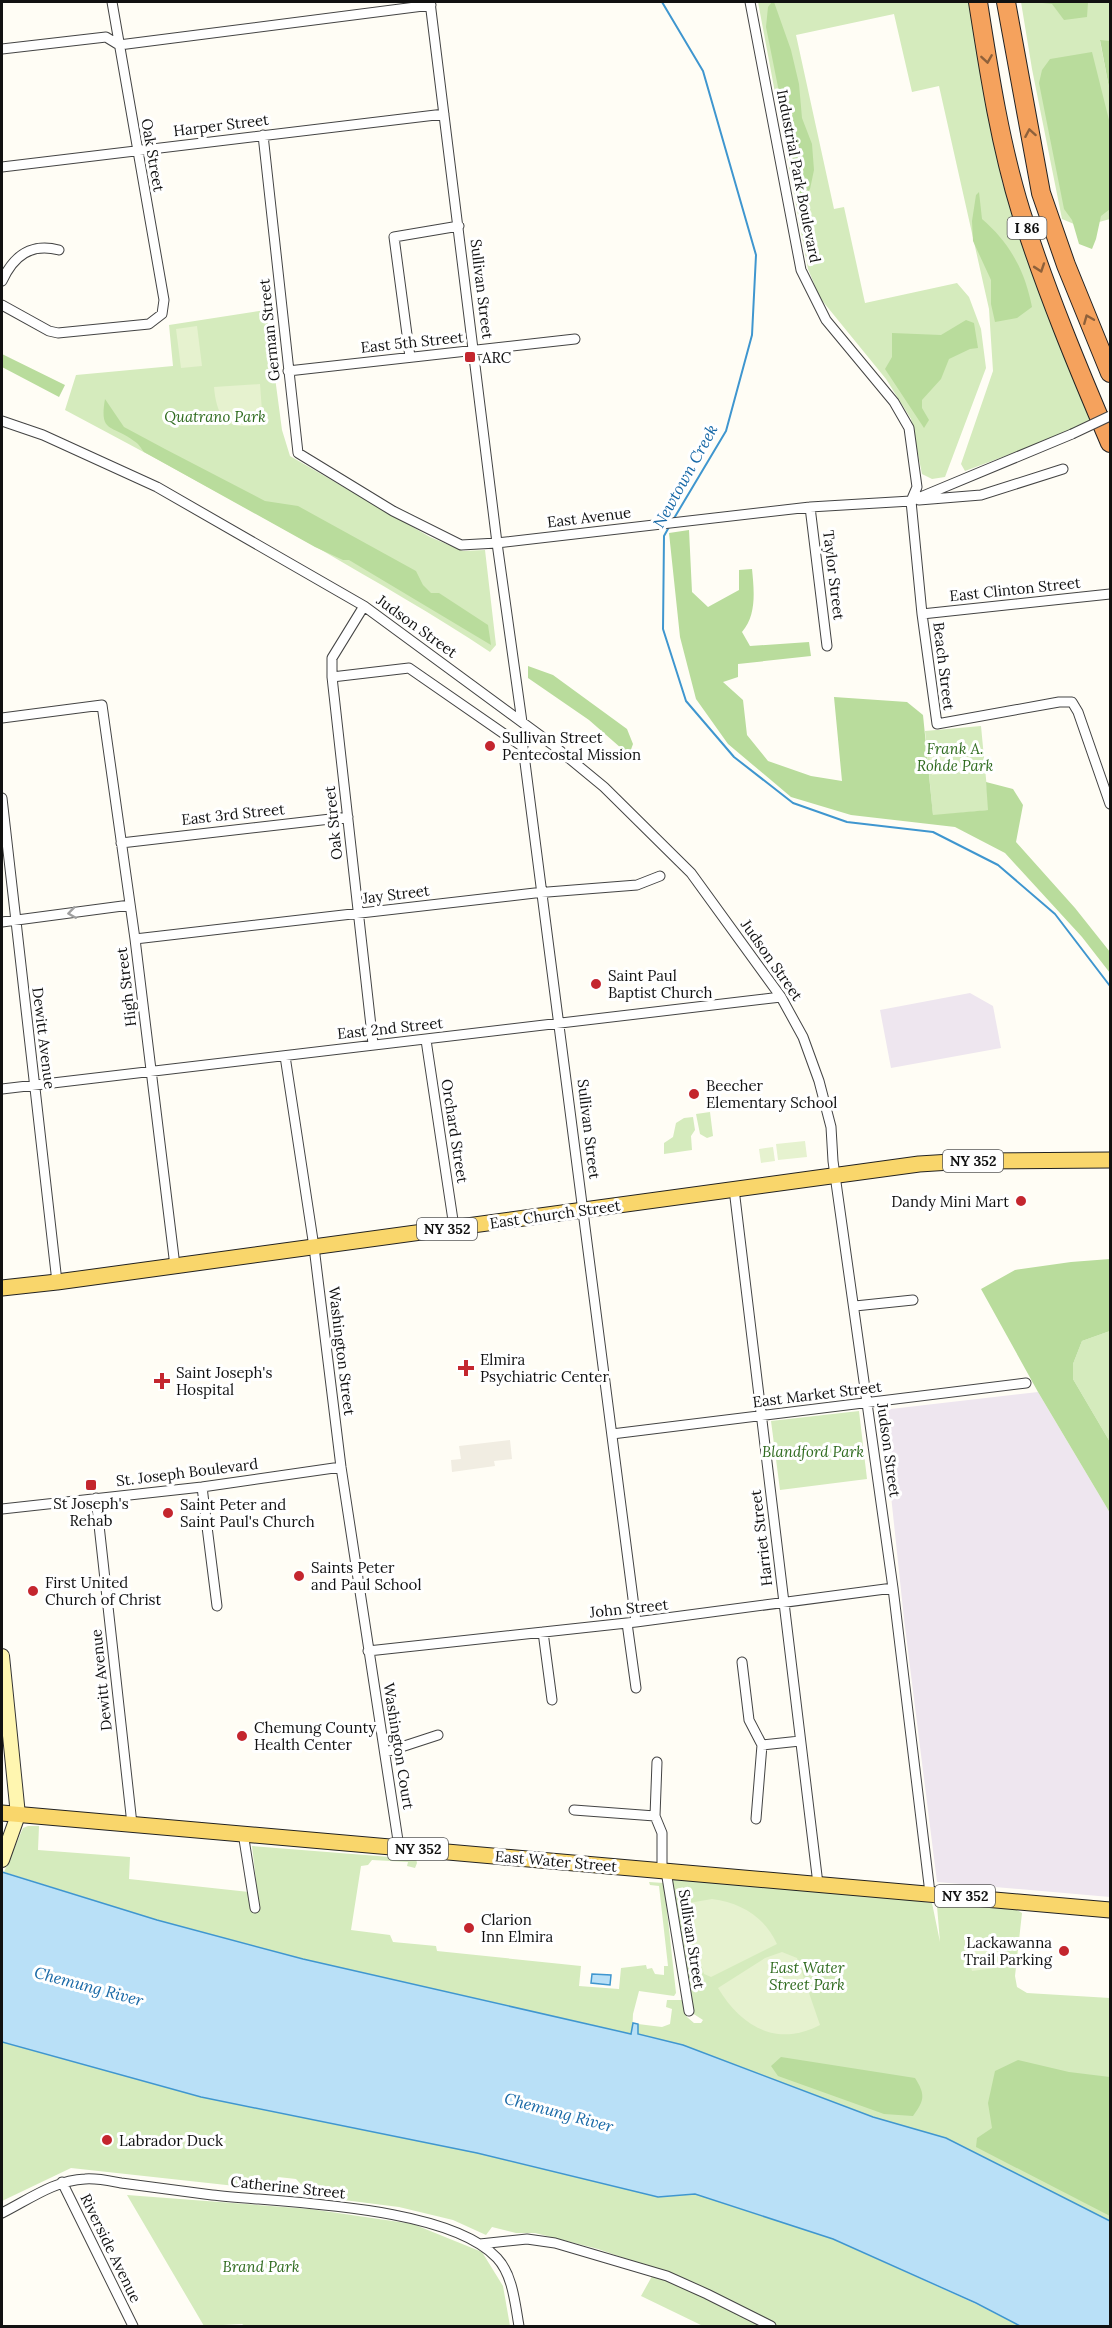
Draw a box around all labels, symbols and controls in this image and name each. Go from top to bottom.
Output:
one-way arrow [980,54,993,64]
street label: Industrial Park Boulevard [773,88,825,264]
street label: Harper Street [172,110,270,140]
street label: Oak Street [137,117,169,193]
one-way arrow [1024,129,1037,139]
road number: I 86 [1008,217,1046,239]
street label: Sullivan Street [466,238,498,340]
one-way arrow [1033,262,1046,273]
street label: German Street [254,278,284,382]
one-way arrow [1083,314,1095,325]
street label: East 5th Street [360,327,465,357]
place label: ARC [481,348,512,367]
marker: ARC [463,350,477,364]
park label: Quatrano Park [164,407,266,426]
water label: Newtown Creek [648,421,722,531]
street label: East Avenue [546,502,632,532]
street label: Taylor Street [819,529,849,621]
street label: East Clinton Street [949,573,1082,605]
street label: Judson Street [372,590,461,662]
street label: Beach Street [929,621,959,711]
place label: Sullivan Street Pentecostal Mission [502,728,641,764]
marker: Sullivan Street Pentecostal Mission [483,739,497,753]
park label: Frank A. Rohde Park [917,739,993,775]
street label: Oak Street [320,785,346,861]
street label: East 3rd Street [180,799,286,829]
street label: Jay Street [360,880,431,908]
one-way arrow [67,906,76,918]
street label: Judson Street [736,915,807,1004]
street label: High Street [112,946,140,1028]
place label: Saint Paul Baptist Church [608,966,713,1002]
marker: Saint Paul Baptist Church [589,977,603,991]
street label: Dewitt Avenue [28,986,60,1090]
street label: East 2nd Street [336,1013,444,1043]
place label: Beecher Elementary School [706,1076,837,1112]
street label: Orchard Street [437,1078,473,1184]
street label: Sullivan Street [573,1078,605,1180]
marker: Beecher Elementary School [687,1087,701,1101]
road number: NY 352 [943,1150,1003,1172]
place label: Dandy Mini Mart [891,1192,1009,1211]
marker: Dandy Mini Mart [1014,1194,1028,1208]
street label: East Church Street [488,1195,622,1233]
road number: NY 352 [417,1218,477,1240]
street label: Washington Street [325,1285,359,1417]
place label: Elmira Psychiatric Center [480,1350,609,1386]
marker: Elmira Psychiatric Center [457,1359,475,1377]
place label: Saint Joseph's Hospital [176,1363,272,1399]
marker: Saint Joseph's Hospital [153,1372,171,1390]
street label: East Market Street [751,1377,883,1411]
street label: Judson Street [873,1401,905,1498]
park label: Blandford Park [762,1442,864,1461]
street label: St. Joseph Boulevard [115,1454,259,1490]
marker: St Joseph's Rehab [84,1478,98,1492]
street label: Harriet Street [746,1489,776,1587]
place label: St Joseph's Rehab [53,1494,129,1530]
place label: Saint Peter and Saint Paul's Church [180,1495,315,1531]
marker: Saint Peter and Saint Paul's Church [161,1506,175,1520]
place label: Saints Peter and Paul School [311,1558,421,1594]
marker: Saints Peter and Paul School [292,1569,306,1583]
place label: First United Church of Christ [45,1573,162,1609]
marker: First United Church of Christ [26,1584,40,1598]
street label: John Street [588,1594,669,1622]
street label: Dewitt Avenue [86,1628,116,1732]
street label: Washington Court [380,1681,418,1811]
place label: Chemung County Health Center [254,1718,376,1754]
marker: Chemung County Health Center [235,1729,249,1743]
road number: NY 352 [388,1838,448,1860]
street label: East Water Street [494,1846,618,1876]
road number: NY 352 [935,1885,995,1907]
street label: Sullivan Street [675,1888,709,1990]
place label: Clarion Inn Elmira [481,1910,553,1946]
marker: Clarion Inn Elmira [462,1921,476,1935]
place label: Lackawanna Trail Parking [963,1933,1053,1969]
marker: Lackawanna Trail Parking [1057,1944,1071,1958]
park label: East Water Street Park [769,1958,845,1994]
water label: Chemung River [32,1962,146,2010]
water label: Chemung River [502,2088,616,2136]
place label: Labrador Duck [119,2131,223,2150]
marker: Labrador Duck [100,2133,114,2147]
street label: Catherine Street [230,2172,347,2203]
street label: Riverside Avenue [76,2190,146,2306]
park label: Brand Park [222,2257,300,2276]

